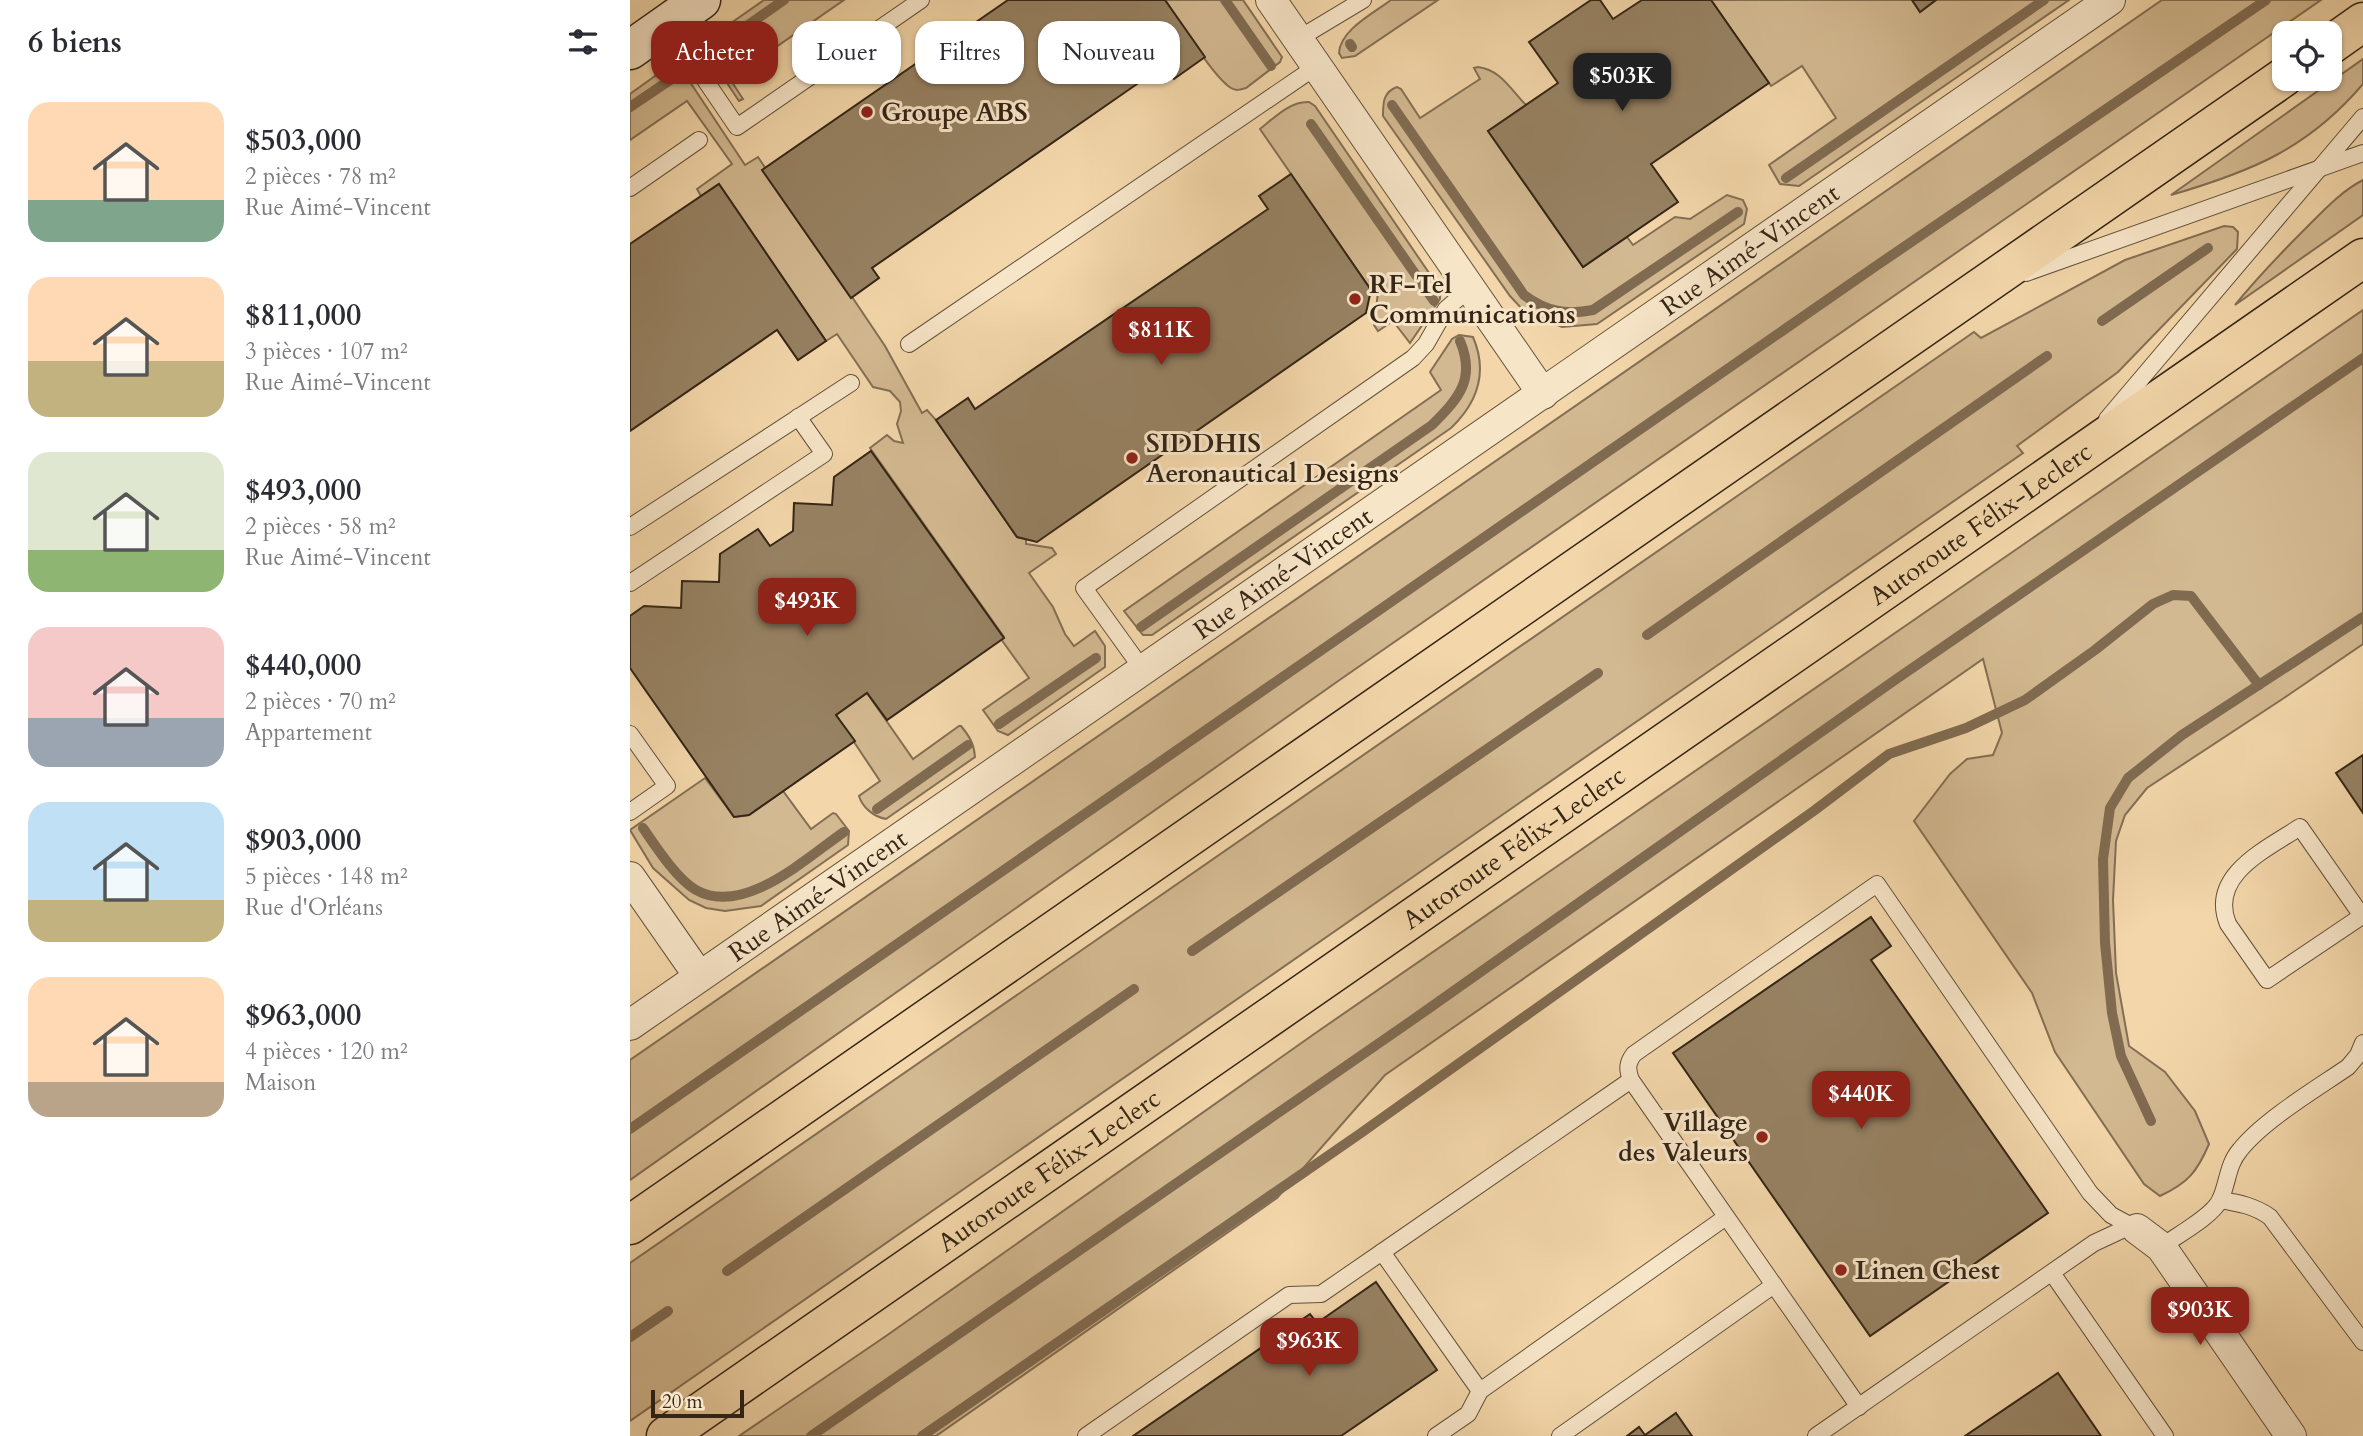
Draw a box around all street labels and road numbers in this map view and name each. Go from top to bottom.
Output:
street label: Rue Aimé-Vincent [1654,176,1846,324]
street label: Autoroute Félix-Leclerc [1862,434,2099,614]
street label: Rue Aimé-Vincent [1187,499,1379,648]
street label: Autoroute Félix-Leclerc [1396,758,1633,938]
street label: Rue Aimé-Vincent [721,821,914,970]
street label: Autoroute Félix-Leclerc [931,1081,1168,1260]

